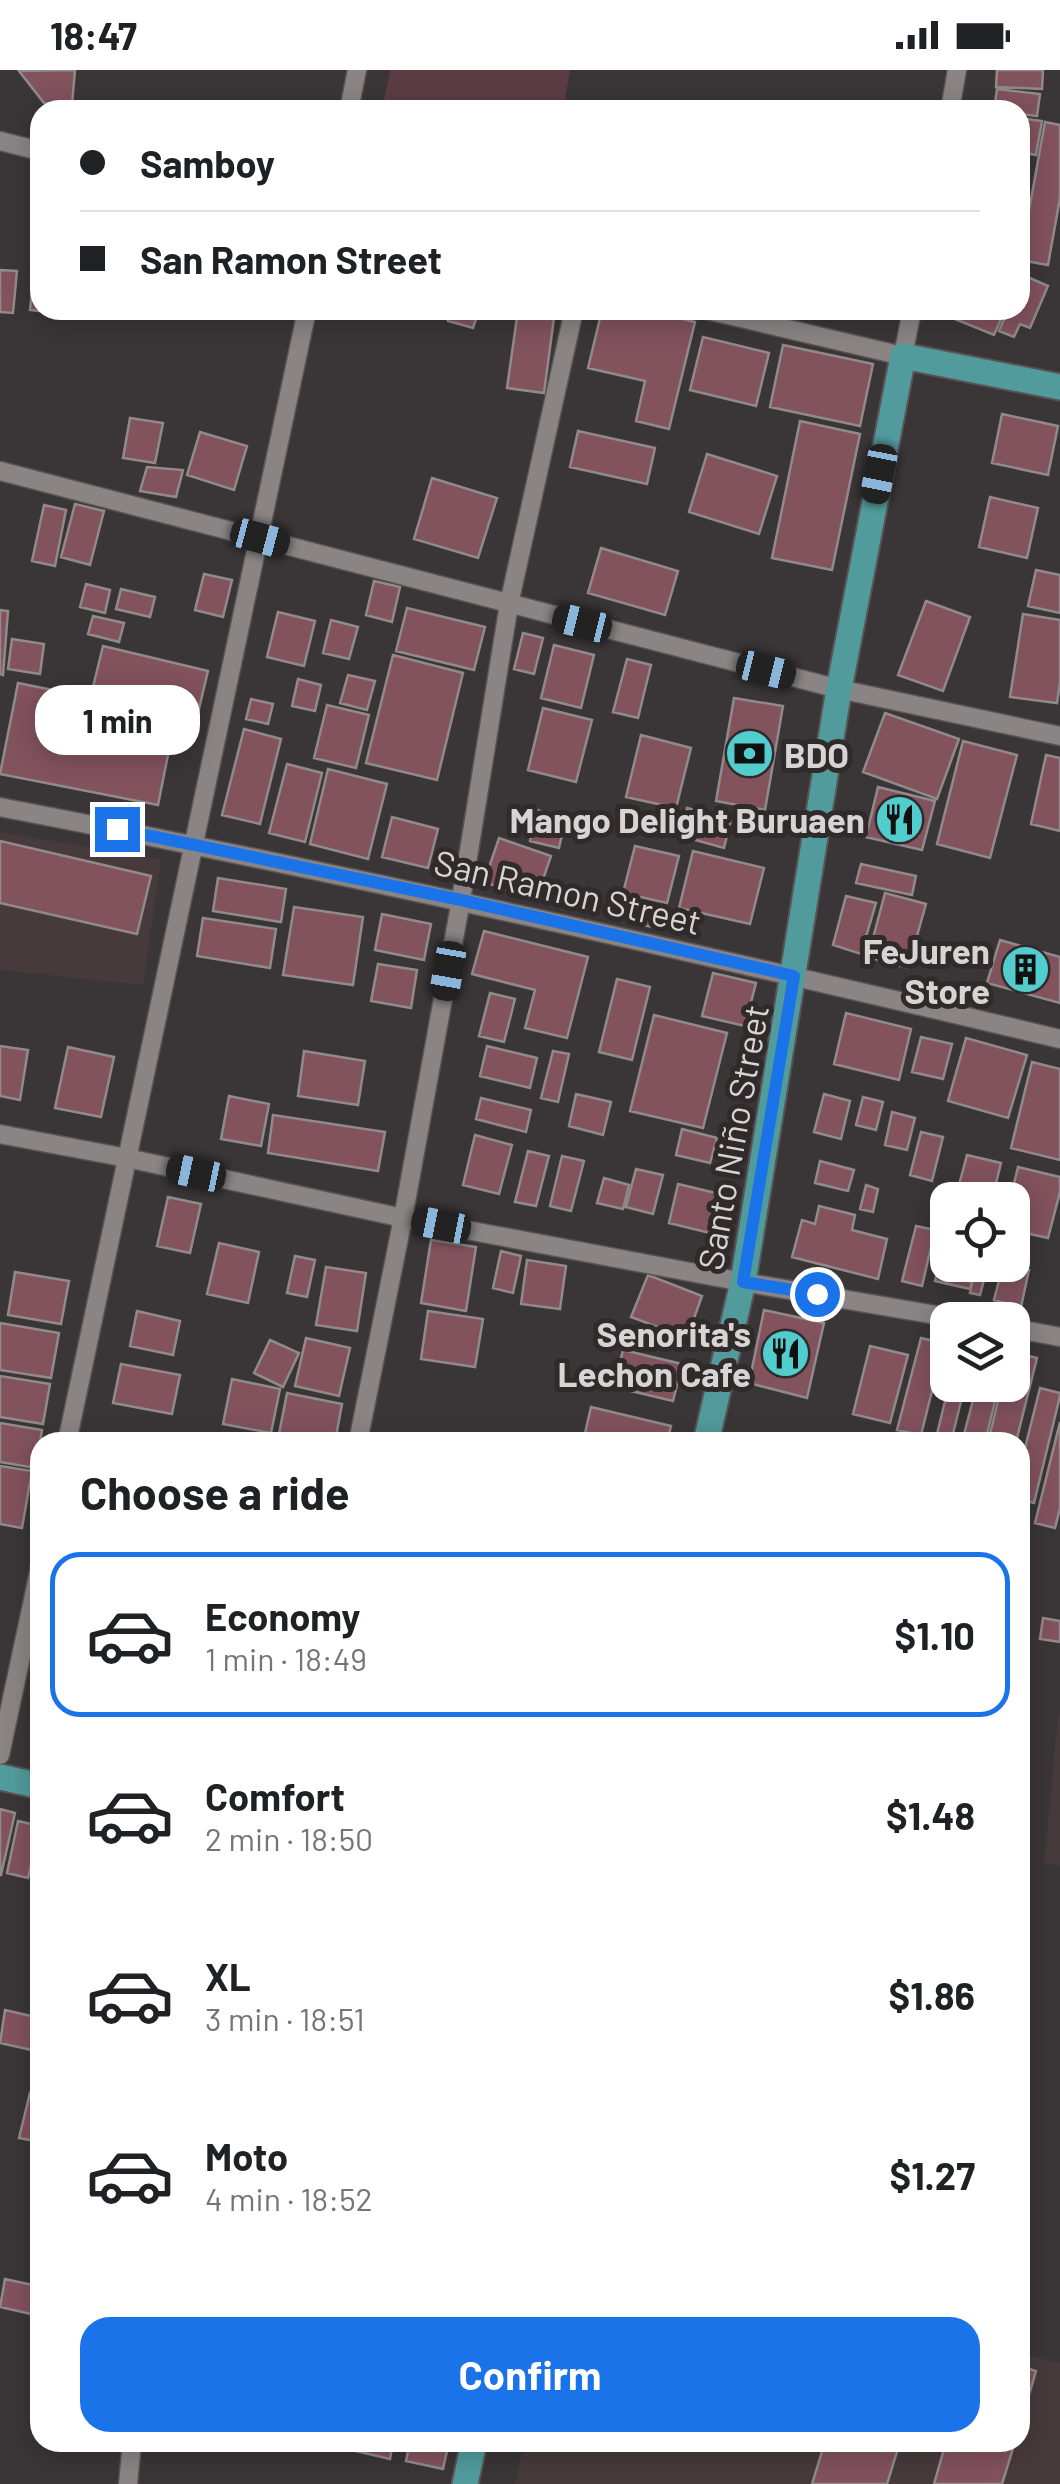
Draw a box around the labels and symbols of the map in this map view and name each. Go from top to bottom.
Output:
car [859,442,899,506]
car [227,516,293,560]
car [549,601,615,645]
car [733,648,799,692]
callout: 1 min [34,684,200,754]
bank icon: BDO [723,728,775,780]
place label: BDO [784,733,849,775]
restaurant icon: Mango Delight Buruaen [874,793,926,845]
place label: Mango Delight Buruaen [510,798,865,840]
route end [95,807,140,852]
street label: San Ramon Street [430,840,706,942]
place label: FeJuren Store [863,929,990,1011]
car [428,939,468,1003]
building icon: FeJuren Store [999,944,1051,996]
street label: Santo Niño Street [688,1001,776,1273]
car [164,1152,228,1194]
car [409,1205,473,1245]
route start [795,1272,840,1317]
place label: Senorita's Lechon Cafe [558,1312,751,1394]
restaurant icon: Senorita's Lechon Cafe [760,1327,812,1379]

